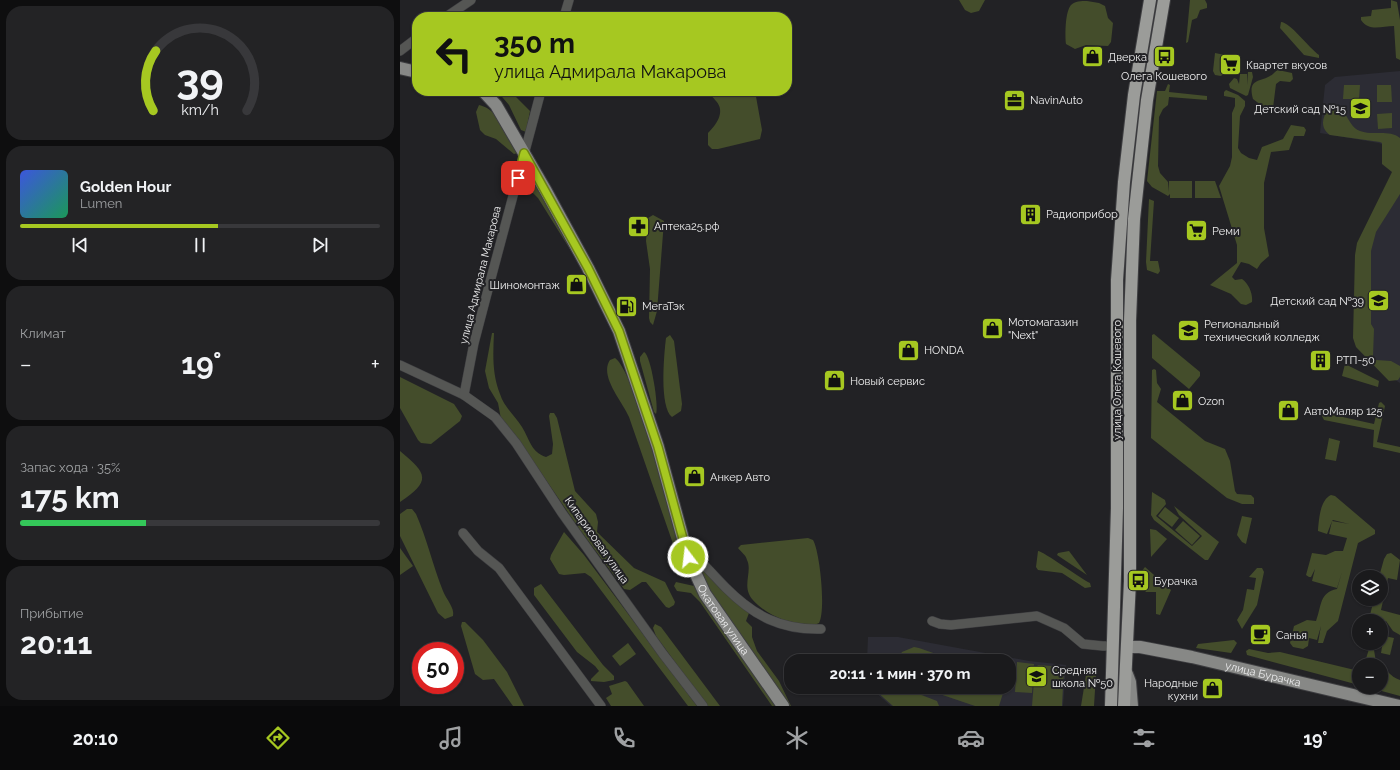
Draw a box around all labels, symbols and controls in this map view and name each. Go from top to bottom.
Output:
text: 350 m [494,27,575,60]
icon: left [428,28,480,80]
bus stop icon: Олега Кошевого [1151,43,1177,69]
shop icon: Дверка [1079,44,1105,70]
place label: Дверка [1108,51,1147,64]
supermarket icon: Квартет вкусов [1218,52,1244,78]
text: 39 [176,55,224,104]
place label: Квартет вкусов [1246,59,1327,72]
text: улица Адмирала Макарова [494,61,726,82]
place label: Олега Кошевого [1121,70,1207,83]
office icon: NavinAuto [1001,87,1027,113]
place label: NavinAuto [1030,94,1083,107]
school or university icon: Детский сад №15 [1348,96,1374,122]
text: km/h [181,102,219,118]
place label: Детский сад №15 [1254,103,1346,116]
pin [501,161,535,195]
icon: arrive [507,167,529,189]
text: Golden Hour [80,178,171,196]
text: Lumen [80,196,122,211]
building icon: Радиоприбор [1017,201,1043,227]
street label: улица Адмирала Макарова [457,205,504,346]
place label: Радиоприбор [1046,208,1118,221]
pharmacy icon: Аптека25.рф [625,213,651,239]
supermarket icon: Реми [1183,218,1209,244]
place label: Аптека25.рф [654,220,720,233]
place label: Реми [1212,225,1240,238]
icon: previous [69,234,91,256]
icon: pause [189,234,211,256]
icon: next [309,234,331,256]
shop icon: Шиномонтаж [563,272,589,298]
place label: Шиномонтаж [490,279,560,292]
school or university icon: Детский сад №39 [1366,288,1392,314]
fuel station icon: МегаТэк [614,293,640,319]
place label: Детский сад №39 [1270,295,1364,308]
place label: МегаТэк [642,300,685,313]
shop icon: Мотомагазин "Next" [980,315,1006,341]
place label: Мотомагазин "Next" [1008,316,1078,342]
school or university icon: Региональный технический колледж [1176,317,1202,343]
place label: Региональный технический колледж [1204,318,1320,344]
street label: улица Олега Кошевого [1111,320,1124,440]
text: Климат [20,326,66,341]
shop icon: HONDA [896,337,922,363]
place label: HONDA [924,344,964,357]
text: 19° [181,346,221,381]
building icon: РТП-50 [1307,347,1333,373]
text: − [20,351,32,377]
text: + [371,351,380,377]
place label: РТП-50 [1336,354,1375,367]
shop icon: Новый сервис [821,368,847,394]
place label: Новый сервис [850,375,925,388]
shop icon: Ozon [1170,388,1196,414]
place label: Ozon [1198,395,1225,408]
shop icon: АвтоМаляр 125 [1275,398,1301,424]
place label: АвтоМаляр 125 [1304,405,1383,418]
text: Запас хода · 35% [20,460,120,475]
shop icon: Анкер Авто [682,464,708,490]
place label: Анкер Авто [710,471,771,484]
text: 175 km [20,480,120,515]
street label: Кипарисовая улица [562,494,631,586]
position arrow [667,536,709,578]
bus stop icon: Бурачка [1126,568,1152,594]
map controls [1352,570,1388,694]
button: layers [1352,570,1388,606]
place label: Бурачка [1154,575,1197,588]
street label: Окатовая улица [694,582,752,658]
text: Прибытие [20,606,83,621]
button: + [1352,614,1388,650]
cafe icon: Санья [1248,622,1274,648]
text: 20:11 [20,626,92,661]
place label: Санья [1276,629,1307,642]
speed limit sign: 50 [412,642,464,694]
button: − [1352,658,1388,694]
street label: улица Бурачка [1224,659,1302,690]
school or university icon: Средняя школа №50 [1024,663,1050,689]
place label: Средняя школа №50 [1052,664,1113,690]
text: 20:11 · 1 мин · 370 m [829,665,971,683]
shop icon: Народные кухни [1200,676,1226,702]
place label: Народные кухни [1144,677,1199,703]
icon: directions [264,724,292,752]
icon: music [437,724,465,752]
icon: phone [610,724,638,752]
icon: climate [783,724,811,752]
icon: car [957,724,985,752]
icon: filters [1130,724,1158,752]
text: 20:10 [73,728,118,749]
text: 19° [1303,728,1327,749]

